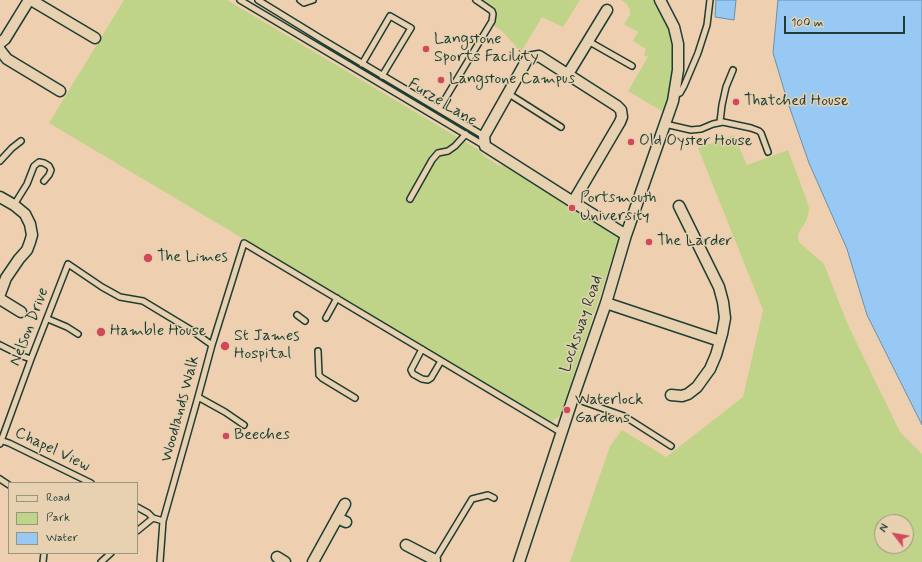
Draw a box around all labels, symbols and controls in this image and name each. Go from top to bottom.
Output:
scale bar [786,8,907,34]
text: 100 m [791,15,823,31]
place label: Langstone Sports Facility [434,30,539,68]
marker: Langstone Sports Facility [421,44,431,54]
place label: Langstone Campus [449,70,575,90]
street label: Furze Lane [404,75,480,131]
marker: Langstone Campus [436,75,446,85]
place label: Thatched House [744,92,849,112]
marker: Thatched House [731,97,741,107]
place label: Old Oyster House [639,132,752,152]
marker: Old Oyster House [626,137,636,147]
place label: Portsmouth University [580,189,656,227]
marker: Portsmouth University [567,203,577,213]
place label: The Larder [657,232,732,252]
marker: The Larder [644,237,654,247]
place label: The Limes [157,248,228,268]
marker: The Limes [142,252,154,264]
street label: Locksway Road [556,273,608,375]
street label: Nelson Drive [6,285,54,369]
place label: Hamble House [110,322,206,342]
marker: Hamble House [95,326,107,338]
place label: St James Hospital [234,327,299,365]
marker: St James Hospital [219,340,231,352]
street label: Woodlands Walk [158,354,204,464]
place label: Waterlock Gardens [575,391,643,429]
marker: Waterlock Gardens [562,405,572,415]
street label: Chapel View [11,424,93,476]
place label: Beeches [234,426,290,446]
marker: Beeches [221,431,231,441]
legend [8,482,138,554]
text: Road [46,490,70,506]
text: Park [46,510,70,526]
north arrow [874,514,914,554]
text: N [877,522,892,535]
text: Water [46,530,78,546]

